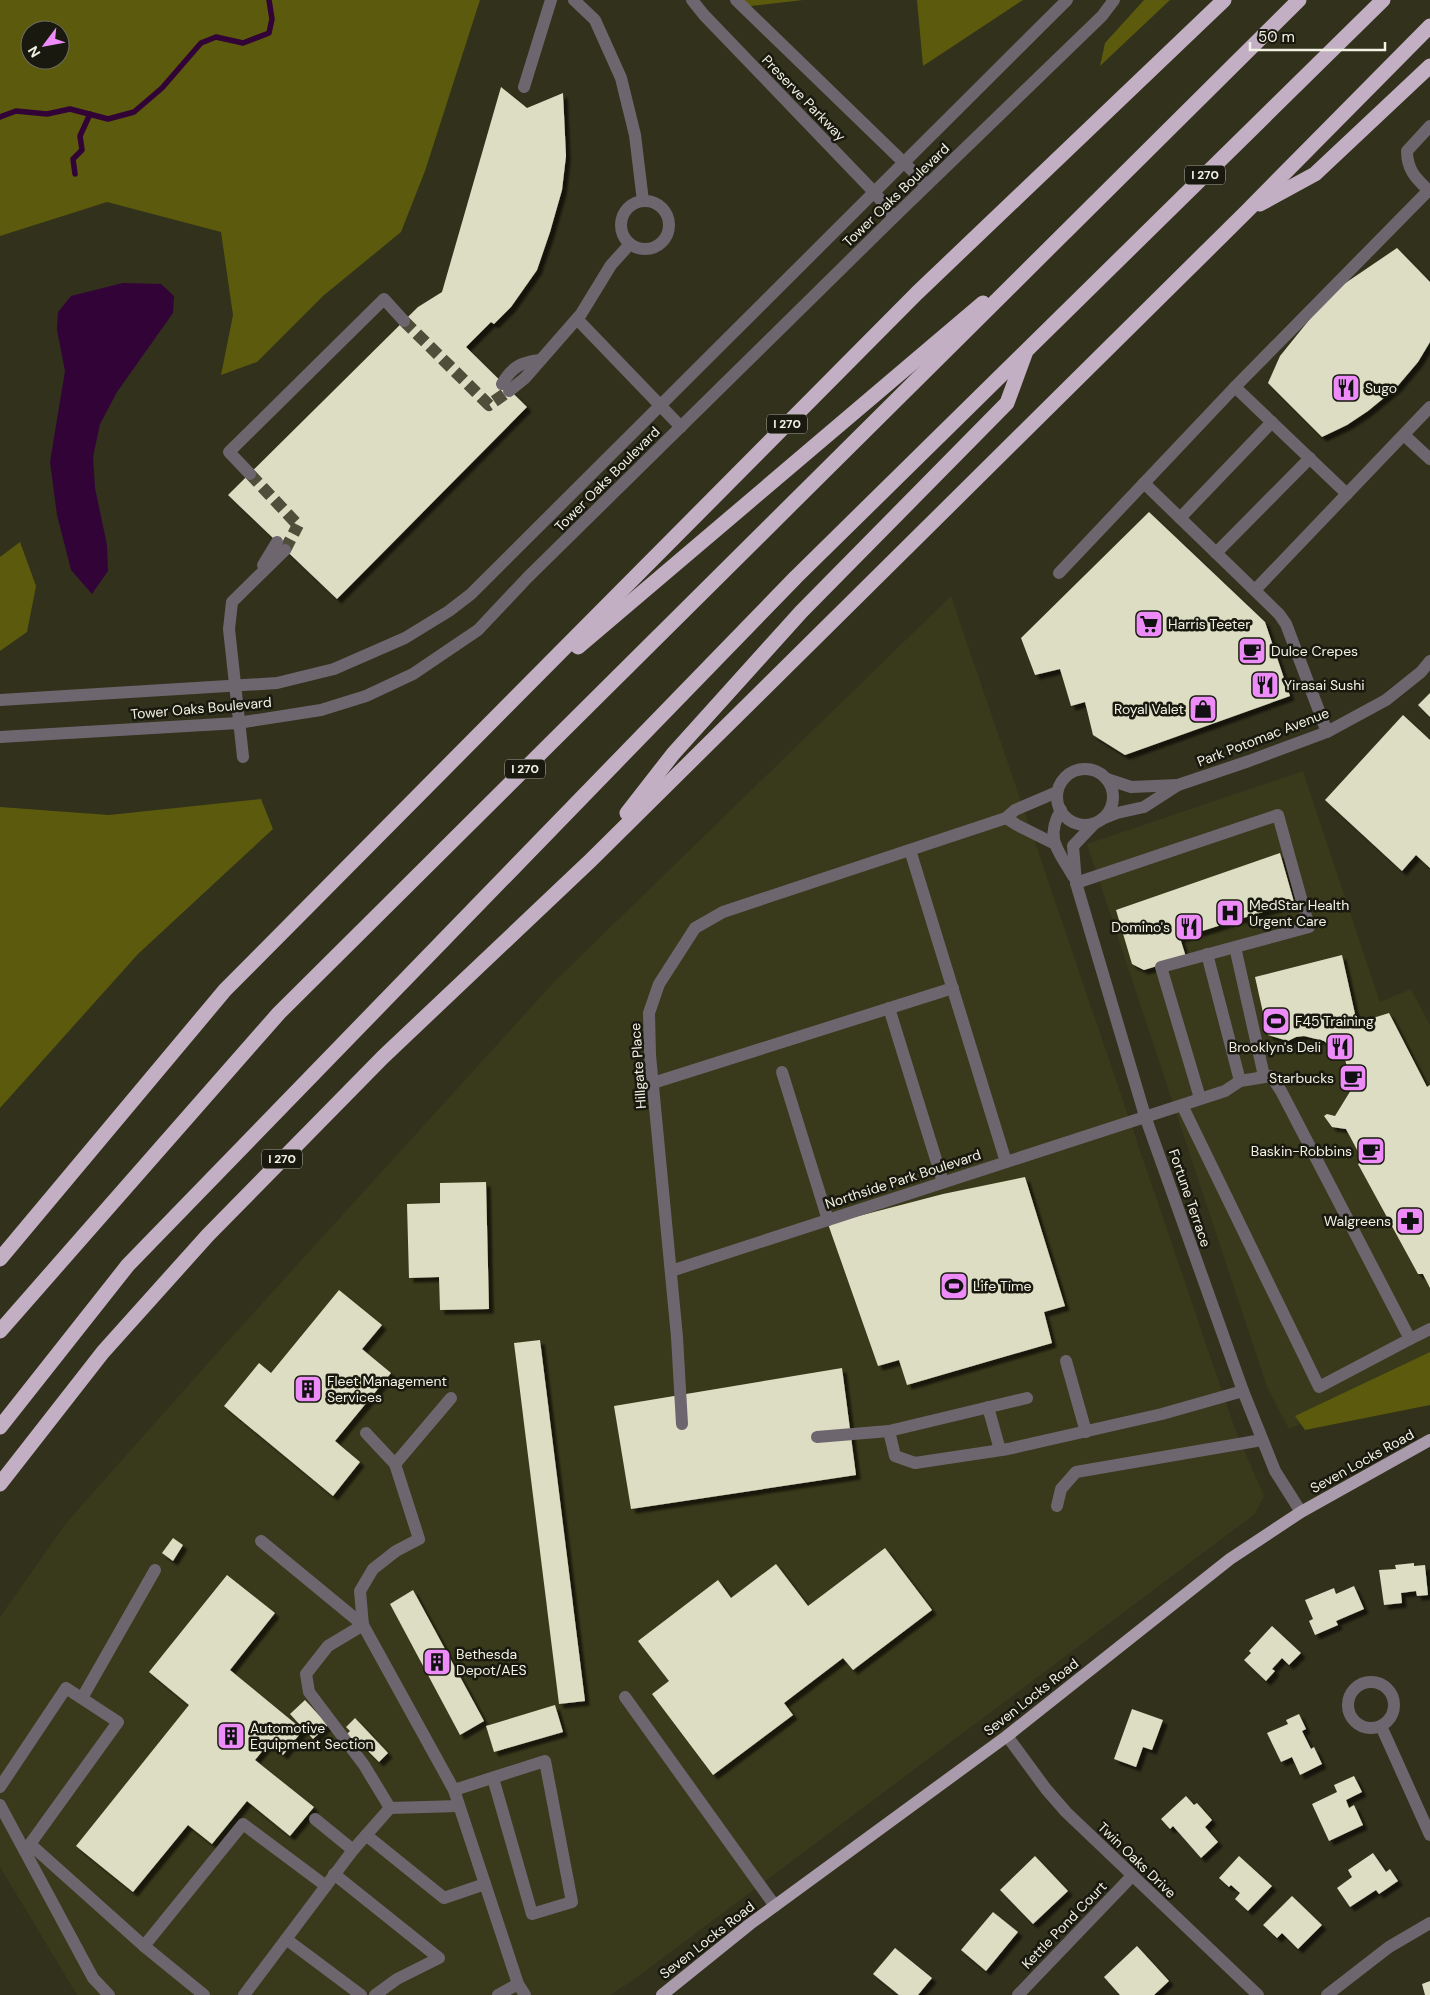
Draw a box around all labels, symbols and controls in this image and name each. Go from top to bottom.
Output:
north arrow [20,20,70,70]
scale bar [1250,20,1385,52]
text: 50 m [1258,27,1295,47]
text: N [24,43,44,61]
street label: Preserve Parkway [758,51,850,145]
street label: Tower Oaks Boulevard [839,139,953,251]
road number: I 270 [1185,166,1225,184]
restaurant icon: Sugo [1331,373,1361,403]
place label: Sugo [1365,379,1397,397]
road number: I 270 [767,414,807,434]
street label: Tower Oaks Boulevard [551,423,663,535]
supermarket icon: Harris Teeter [1134,609,1164,639]
place label: Harris Teeter [1168,615,1250,633]
cafe icon: Dulce Crepes [1237,636,1267,666]
place label: Dulce Crepes [1271,642,1358,660]
restaurant icon: Yirasai Sushi [1250,670,1280,700]
place label: Yirasai Sushi [1284,676,1365,694]
street label: Tower Oaks Boulevard [130,693,272,723]
shop icon: Royal Valet [1188,694,1218,724]
place label: Royal Valet [1114,700,1184,718]
street label: Park Potomac Avenue [1194,703,1332,771]
road number: I 270 [505,760,545,779]
place label: MedStar Health Urgent Care [1249,896,1349,930]
hospital icon: MedStar Health Urgent Care [1215,898,1245,928]
restaurant icon: Domino's [1174,912,1204,942]
place label: Domino's [1111,918,1170,936]
sports icon: F45 Training [1261,1006,1291,1036]
place label: F45 Training [1295,1012,1374,1030]
street label: Hillgate Place [626,1022,650,1110]
restaurant icon: Brooklyn's Deli [1325,1032,1355,1062]
place label: Brooklyn's Deli [1229,1038,1321,1056]
cafe icon: Starbucks [1338,1063,1368,1093]
place label: Starbucks [1269,1069,1334,1087]
cafe icon: Baskin-Robbins [1356,1136,1386,1166]
place label: Baskin-Robbins [1251,1142,1352,1160]
street label: Northside Park Boulevard [823,1145,983,1213]
street label: Fortune Terrace [1165,1147,1215,1249]
road number: I 270 [262,1150,302,1168]
pharmacy icon: Walgreens [1395,1206,1425,1236]
place label: Walgreens [1324,1212,1391,1230]
sports icon: Life Time [939,1271,969,1301]
place label: Life Time [973,1277,1032,1295]
place label: Fleet Management Services [327,1372,447,1406]
building icon: Fleet Management Services [293,1374,323,1404]
street label: Seven Locks Road [1307,1425,1417,1497]
place label: Bethesda Depot/AES [456,1645,527,1679]
building icon: Bethesda Depot/AES [422,1647,452,1677]
street label: Seven Locks Road [980,1654,1082,1740]
place label: Automotive Equipment Section [250,1719,374,1753]
building icon: Automotive Equipment Section [216,1721,246,1751]
street label: Twin Oaks Drive [1094,1818,1180,1902]
street label: Kettle Pond Court [1018,1877,1110,1973]
street label: Seven Locks Road [656,1897,758,1983]

